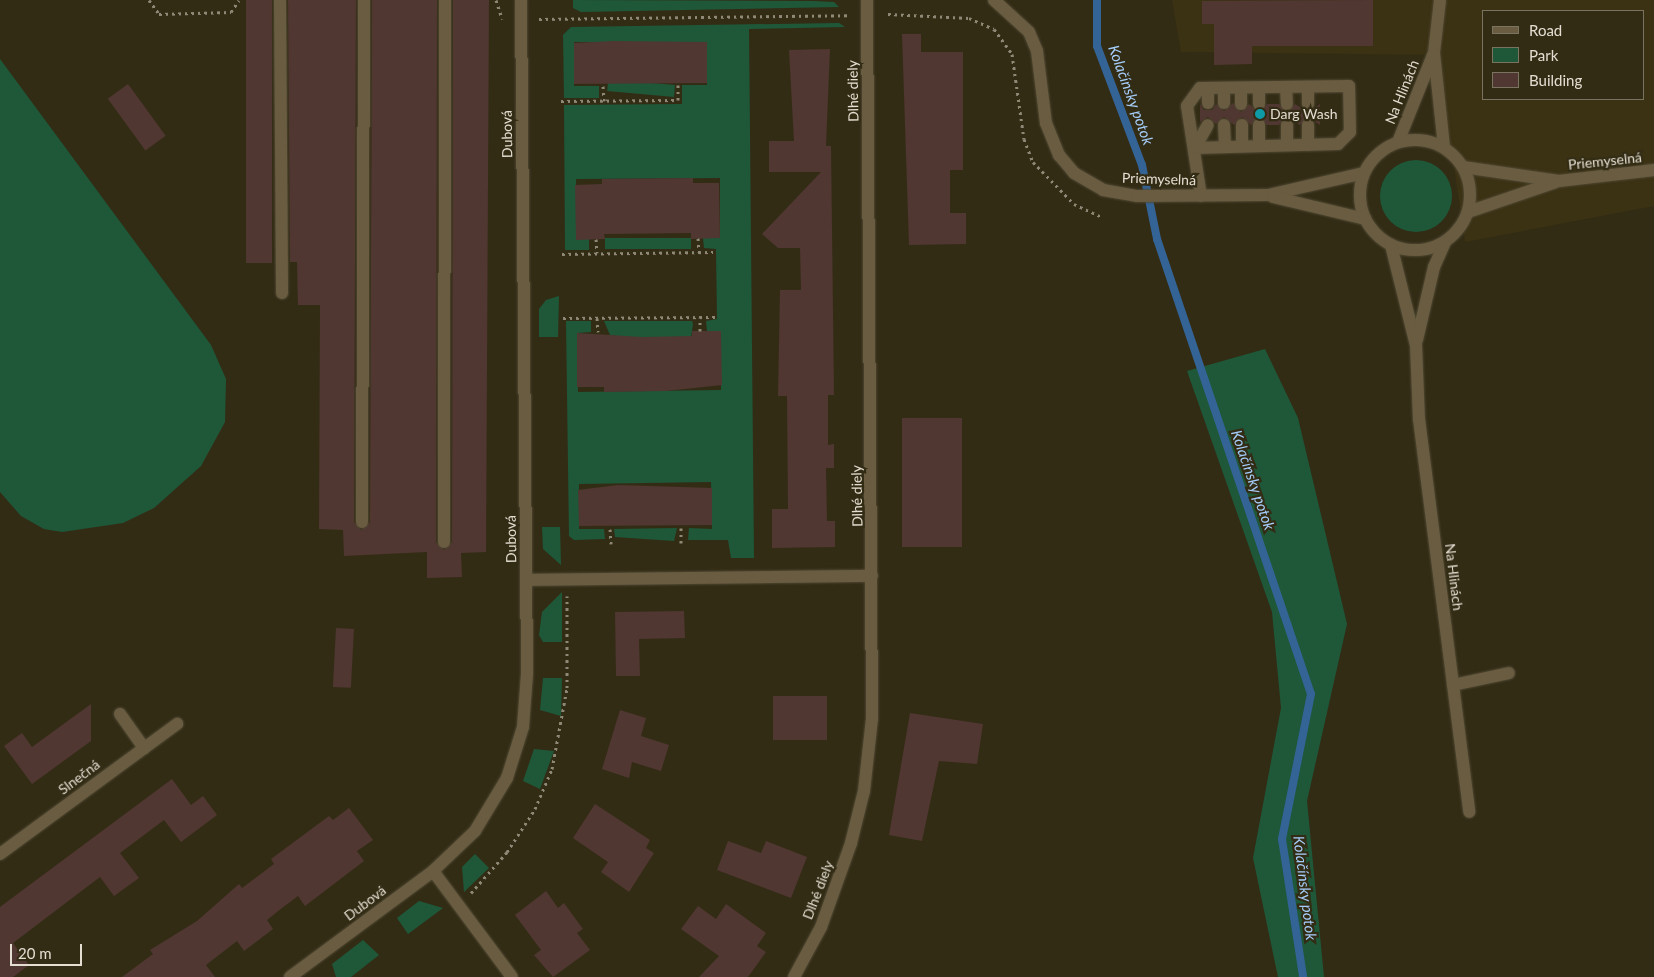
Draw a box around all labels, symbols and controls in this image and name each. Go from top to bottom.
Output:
legend [1482,10,1644,100]
text: Road [1529,21,1562,39]
water label: Kolačínsky potok [1105,43,1157,147]
text: Park [1529,46,1558,64]
street label: Na Hlinách [1382,58,1422,126]
street label: Dlhé diely [844,60,862,122]
text: Building [1529,71,1582,89]
place label: Darg Wash [1270,106,1338,122]
marker: Darg Wash [1254,108,1266,120]
street label: Dubová [498,110,516,158]
street label: Priemyselná [1567,149,1643,173]
street label: Priemyselná [1122,169,1196,189]
water label: Kolačínsky potok [1227,427,1279,533]
street label: Dlhé diely [848,465,866,527]
street label: Dubová [502,515,520,563]
street label: Na Hlinách [1442,542,1466,612]
street label: Slnečná [55,756,103,798]
water label: Kolačínsky potok [1290,835,1320,941]
street label: Dlhé diely [799,858,837,922]
street label: Dubová [341,882,389,924]
scale bar [12,934,85,966]
text: 20 m [18,944,52,962]

